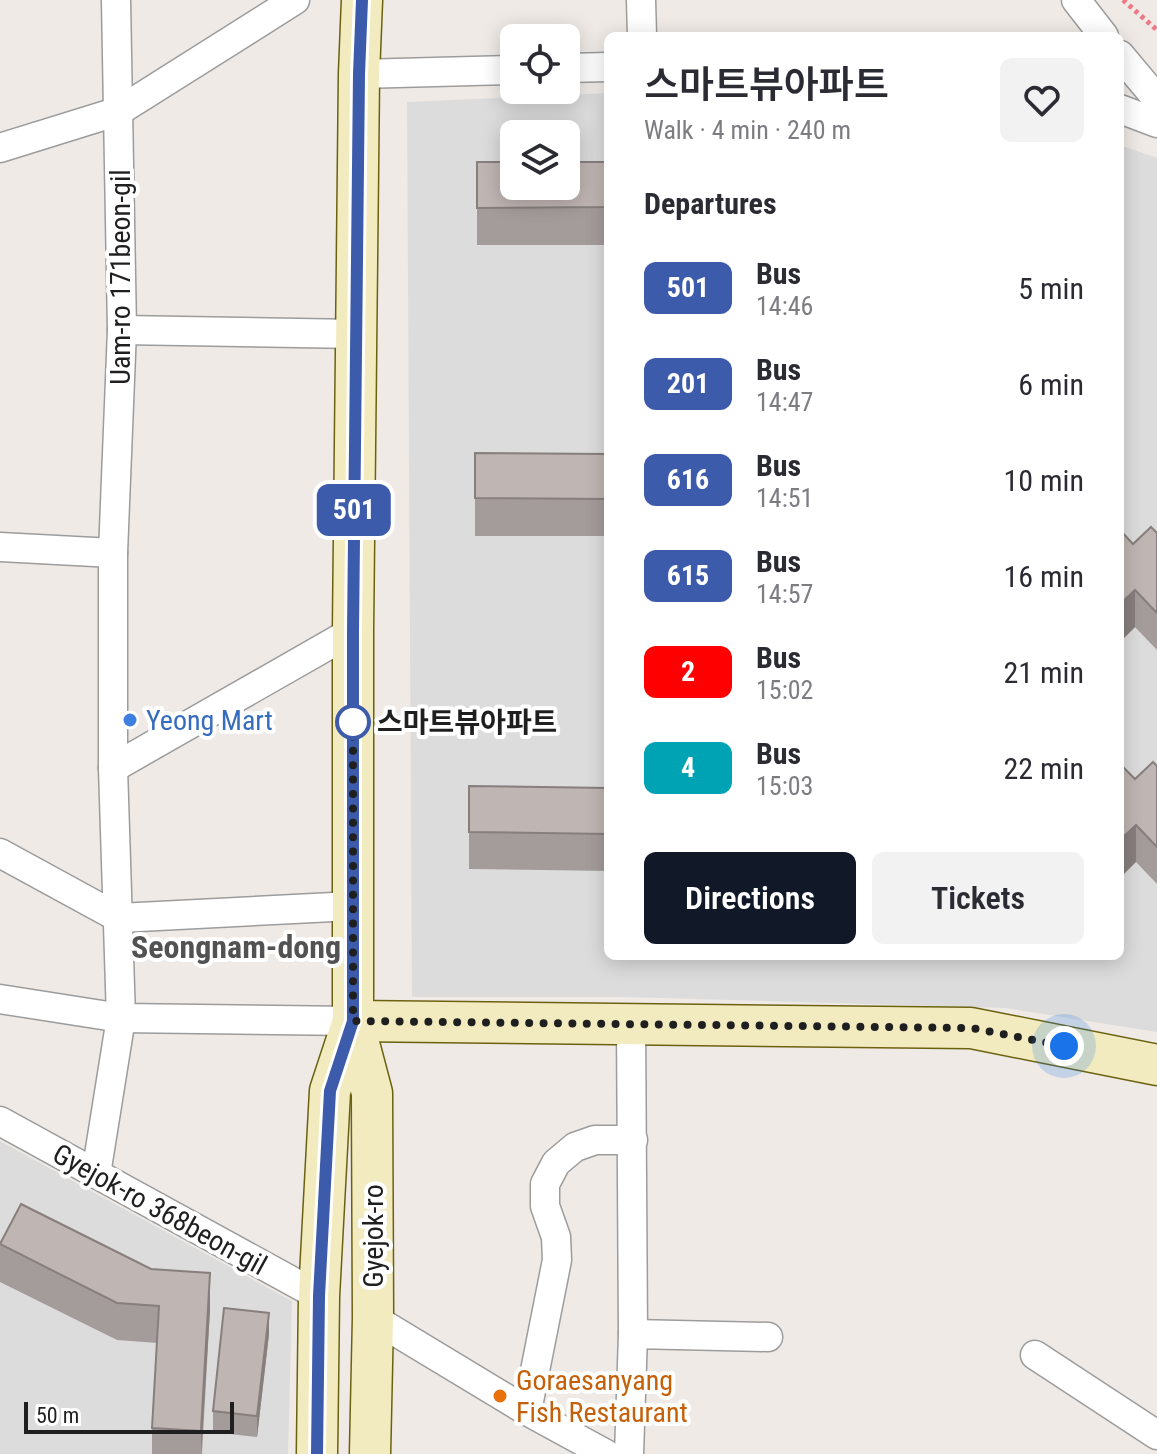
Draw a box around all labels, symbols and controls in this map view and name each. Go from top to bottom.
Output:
map controls [500,24,580,200]
button: locate [500,24,580,104]
button: heart [1000,58,1084,142]
text: 스마트뷰아파트 [644,63,889,107]
text: Walk · 4 min · 240 m [644,115,851,145]
button: layers [500,120,580,200]
street label: Uam-ro 171beon-gil [104,169,137,385]
text: Departures [644,186,777,221]
text: Bus [756,256,801,291]
text: 501 [667,271,709,304]
text: 5 min [1018,271,1084,306]
text: 14:46 [756,291,813,321]
text: Bus [756,352,801,387]
text: 201 [667,367,709,400]
text: 6 min [1018,367,1084,402]
text: 14:47 [756,387,813,417]
text: Bus [756,448,801,483]
text: 616 [667,463,709,496]
text: 10 min [1003,463,1084,498]
text: 14:51 [756,483,813,513]
line badge: 501 [308,484,400,536]
text: 501 [333,493,375,526]
text: Bus [756,544,801,579]
text: 615 [667,559,709,592]
text: 16 min [1003,559,1084,594]
text: 14:57 [756,579,813,609]
text: Bus [756,640,801,675]
text: 2 [681,655,695,688]
text: 21 min [1003,655,1084,690]
text: 15:02 [756,675,813,705]
place label: Yeong Mart [146,704,273,737]
marker: 스마트뷰아파트 [336,705,370,739]
place label: 스마트뷰아파트 [377,706,557,739]
marker: Yeong Mart [121,711,139,729]
text: Bus [756,736,801,771]
text: 4 [681,751,695,784]
text: 22 min [1003,751,1084,786]
text: 15:03 [756,771,813,801]
button: Directions [644,852,856,944]
button: Tickets [872,852,1084,944]
district label: Seongnam-dong [131,928,341,966]
your location [1044,1026,1084,1066]
street label: Gyejok-ro 368beon-gil [47,1137,272,1282]
street label: Gyejok-ro [357,1184,390,1288]
place label: Goraesanyang Fish Restaurant [516,1364,688,1429]
marker: Goraesanyang Fish Restaurant [491,1387,509,1405]
scale bar [24,1398,234,1434]
text: 50 m [36,1403,79,1428]

